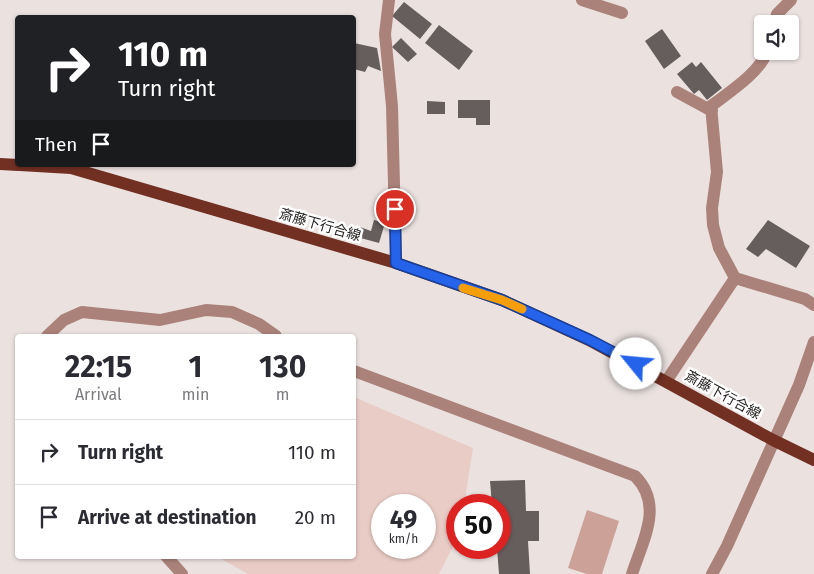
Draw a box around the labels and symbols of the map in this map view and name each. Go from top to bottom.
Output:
pin [374,188,416,230]
street label: 斎藤下行合線 [277,205,363,245]
position arrow [609,337,661,389]
street label: 斎藤下行合線 [682,367,764,423]
speed limit sign: 50 [446,494,511,559]

